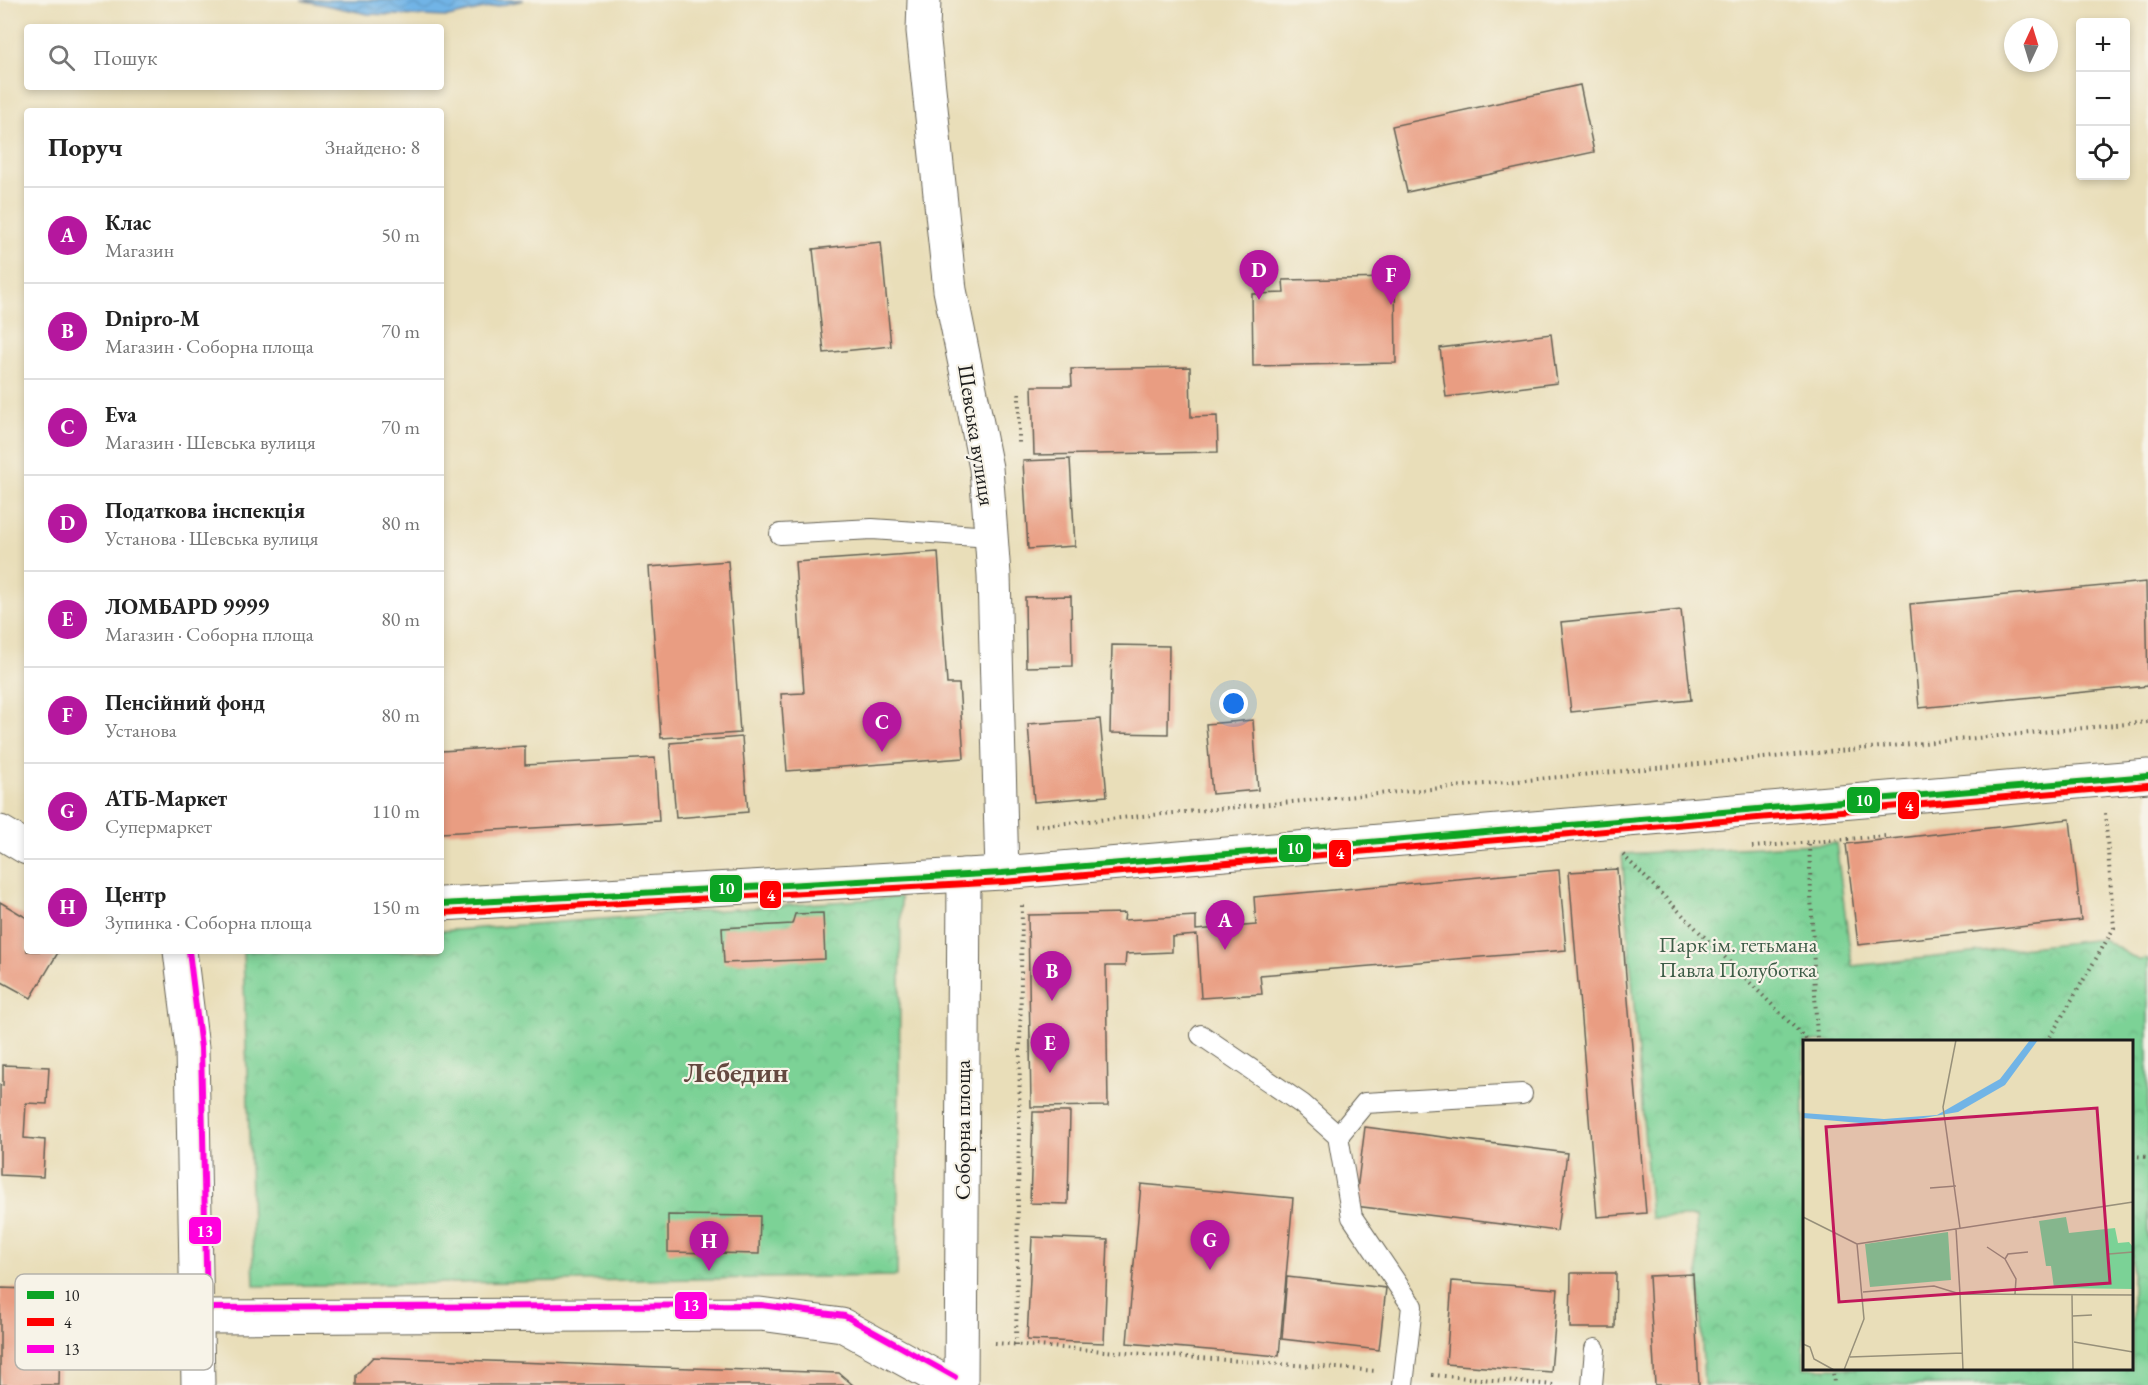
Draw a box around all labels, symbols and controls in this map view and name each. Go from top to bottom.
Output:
north arrow [2004,18,2058,72]
map controls [2076,18,2130,180]
button: + [2076,18,2130,72]
search box [24,24,444,90]
icon: search [45,41,78,74]
text: Пошук [93,43,157,72]
button: − [2076,72,2130,126]
button: locate [2076,126,2130,180]
text: Поруч [48,130,123,164]
text: Знайдено: 8 [325,134,420,160]
text: Клас [105,208,151,237]
text: A [60,222,75,248]
text: 50 m [381,222,420,248]
text: Магазин [105,237,174,263]
pin: D [1240,250,1278,300]
pin: F [1372,256,1410,305]
text: Dnipro-M [105,304,200,333]
text: B [61,318,74,344]
text: 70 m [381,318,420,344]
text: Магазин · Соборна площа [105,333,314,359]
street label: Шевська вулиця [951,362,1002,508]
text: Eva [105,400,137,429]
text: C [60,414,75,440]
text: 70 m [381,414,420,440]
text: Магазин · Шевська вулиця [105,429,316,455]
text: Податкова інспекція [105,496,305,525]
text: D [60,510,75,536]
text: 80 m [381,510,420,536]
text: Установа · Шевська вулиця [105,525,319,551]
text: ЛОМБАРD 9999 [105,592,269,621]
text: E [62,606,73,632]
text: 80 m [381,606,420,632]
text: Магазин · Соборна площа [105,621,314,647]
text: Пенсійний фонд [105,688,265,717]
your location [1219,689,1248,718]
text: F [62,702,73,728]
text: 80 m [381,702,420,728]
pin: C [862,702,902,752]
text: Установа [105,717,177,743]
text: АТБ-Маркет [105,784,227,813]
line badge: 10 [1846,786,1881,814]
text: 10 [1856,790,1873,811]
line badge: 4 [1897,791,1920,820]
text: 4 [1905,795,1914,816]
text: G [60,798,75,824]
text: 110 m [372,798,420,824]
text: Супермаркет [105,813,212,839]
line badge: 10 [1278,834,1312,863]
text: 10 [1287,838,1304,859]
line badge: 4 [1328,839,1352,868]
text: 4 [1336,843,1345,864]
line badge: 10 [709,874,743,903]
text: 10 [718,878,735,899]
text: Центр [105,880,166,909]
line badge: 4 [759,880,782,909]
text: 4 [767,885,776,906]
text: H [59,894,76,920]
text: 150 m [372,894,420,920]
pin: A [1206,900,1244,950]
text: Зупинка · Соборна площа [105,909,312,935]
park label: Парк ім. гетьмана Павла Полуботка [1659,930,1818,984]
pin: B [1032,952,1072,1001]
pin: E [1030,1024,1070,1073]
inset map [1803,1040,2133,1370]
district label: Лебедин [684,1054,788,1090]
street label: Соборна площа [948,1060,977,1200]
line badge: 13 [188,1216,222,1245]
pin: G [1190,1220,1230,1270]
text: 13 [197,1221,213,1242]
pin: H [690,1222,728,1271]
legend [15,1274,213,1370]
text: 10 [64,1285,80,1306]
line badge: 13 [674,1291,708,1320]
text: 13 [683,1295,699,1316]
text: 4 [64,1312,72,1333]
text: 13 [64,1339,80,1360]

